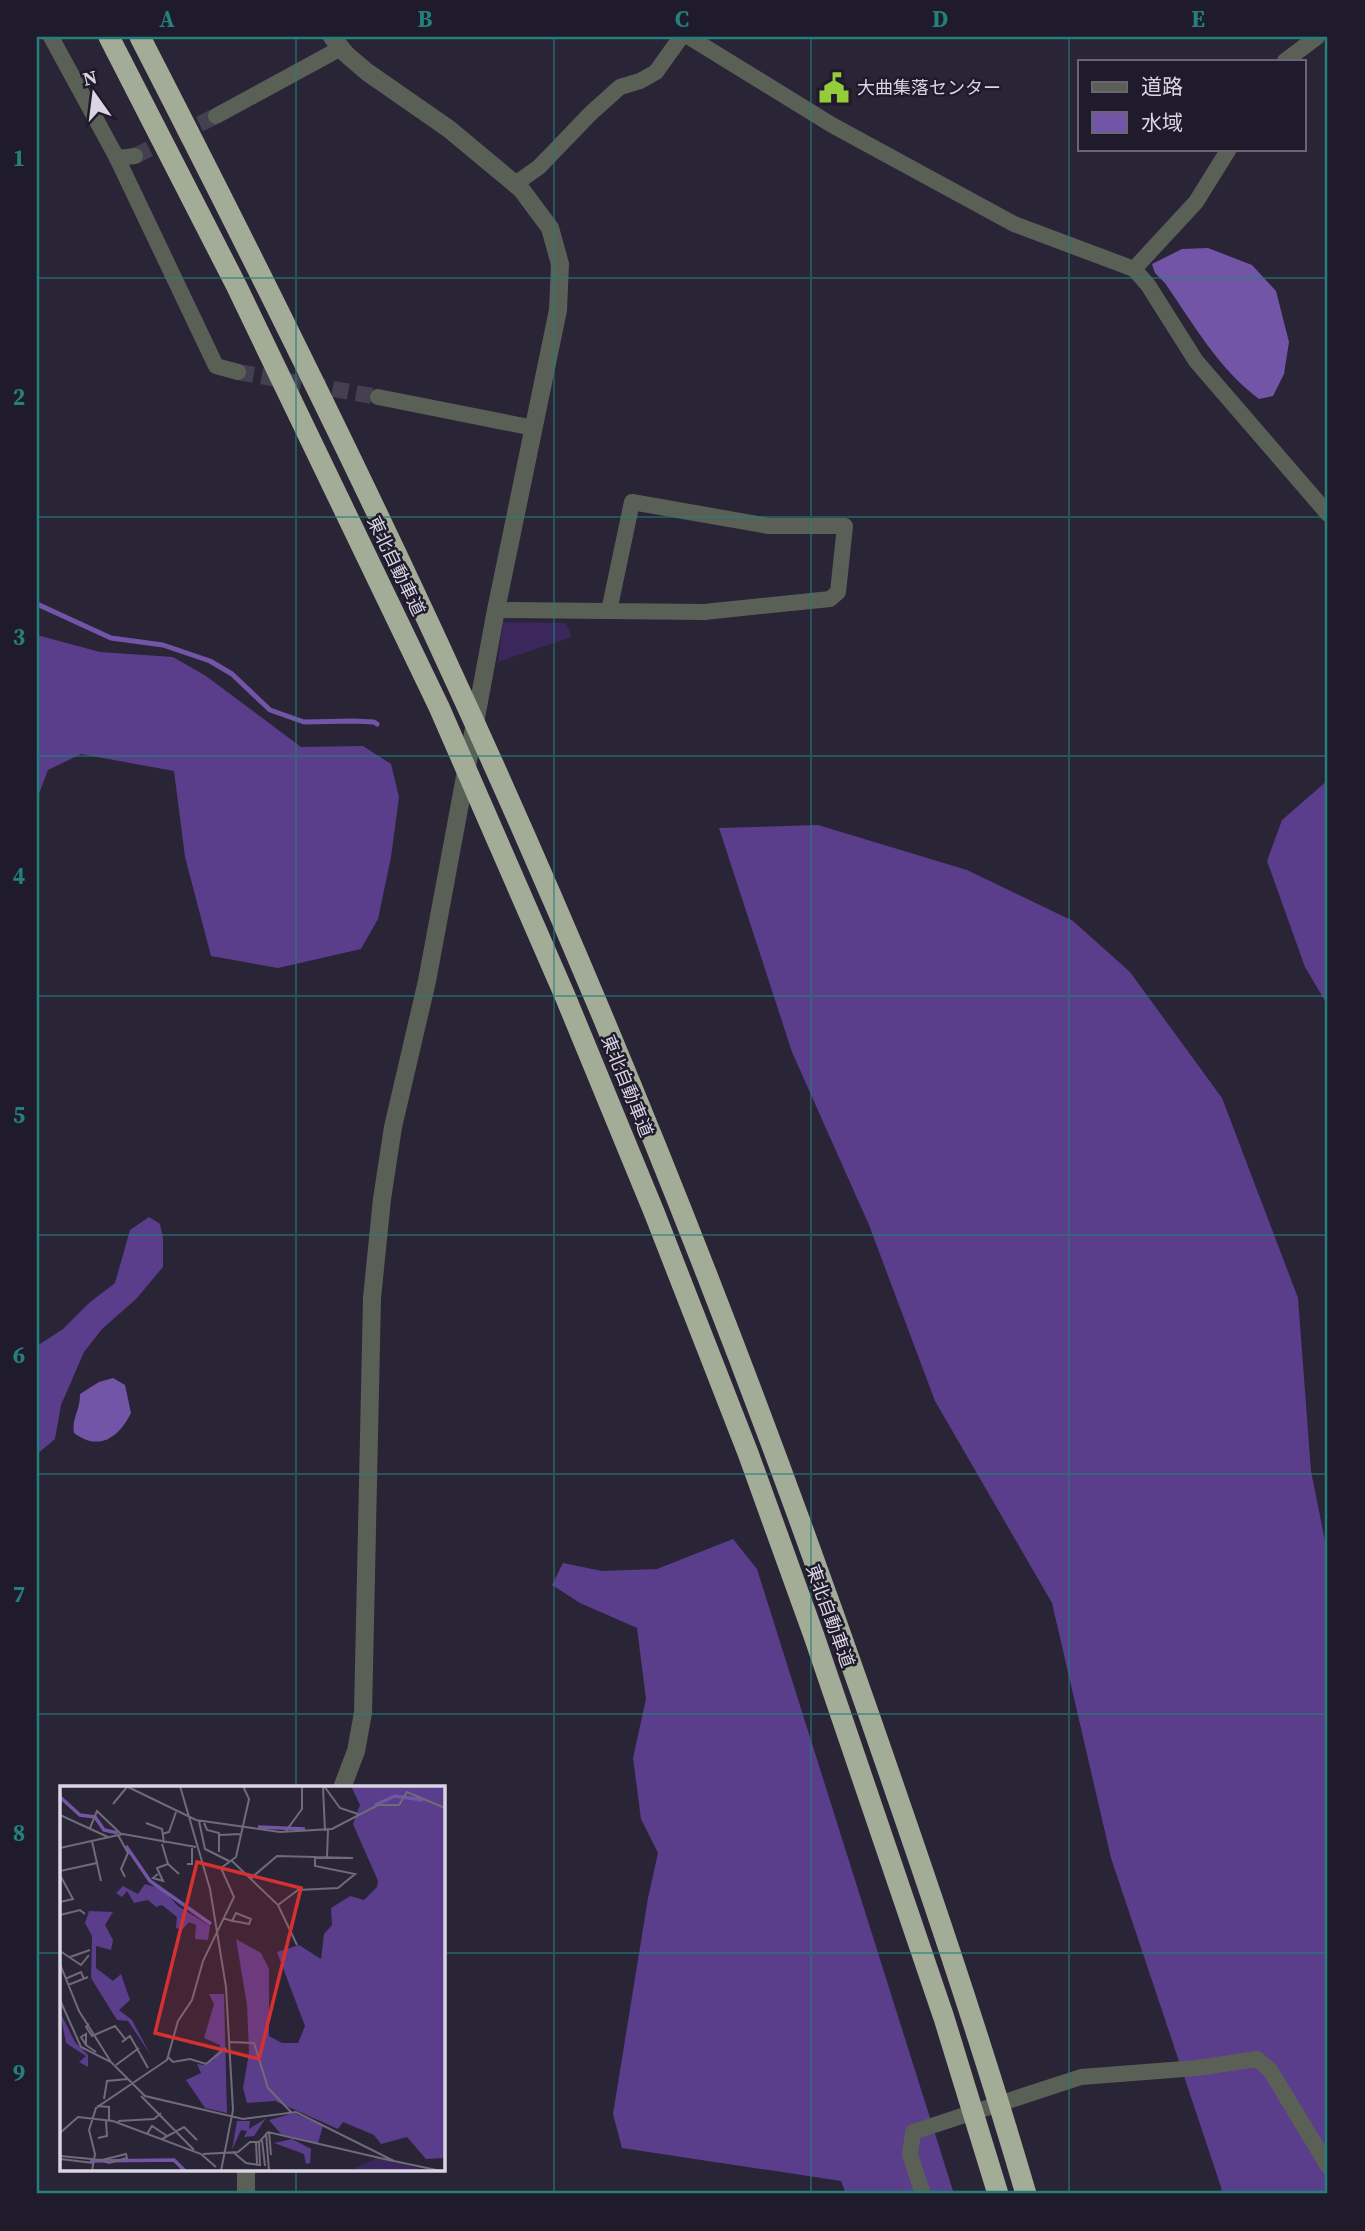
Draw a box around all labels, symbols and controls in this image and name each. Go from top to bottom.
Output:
text: A [159,3,175,35]
text: B [418,3,433,35]
text: C [675,3,689,35]
text: D [932,3,948,35]
text: E [1191,3,1205,35]
north arrow [60,60,130,130]
legend [1078,60,1306,150]
text: N [80,63,100,92]
public building icon: 大曲集落センター [817,71,851,105]
text: 道路 [1141,72,1183,101]
place label: 大曲集落センター [857,75,1001,100]
text: 水域 [1141,108,1183,137]
text: 1 [13,142,25,174]
text: 2 [13,381,25,413]
street label: 東北自動車道 [362,512,431,620]
text: 3 [13,621,25,653]
text: 4 [13,860,25,892]
street label: 東北自動車道 [596,1031,659,1141]
text: 5 [13,1099,25,1131]
text: 6 [13,1339,25,1371]
street label: 東北自動車道 [800,1561,861,1671]
text: 7 [13,1578,25,1610]
inset map [60,1786,444,2172]
text: 8 [13,1817,25,1849]
text: 9 [13,2057,25,2089]

